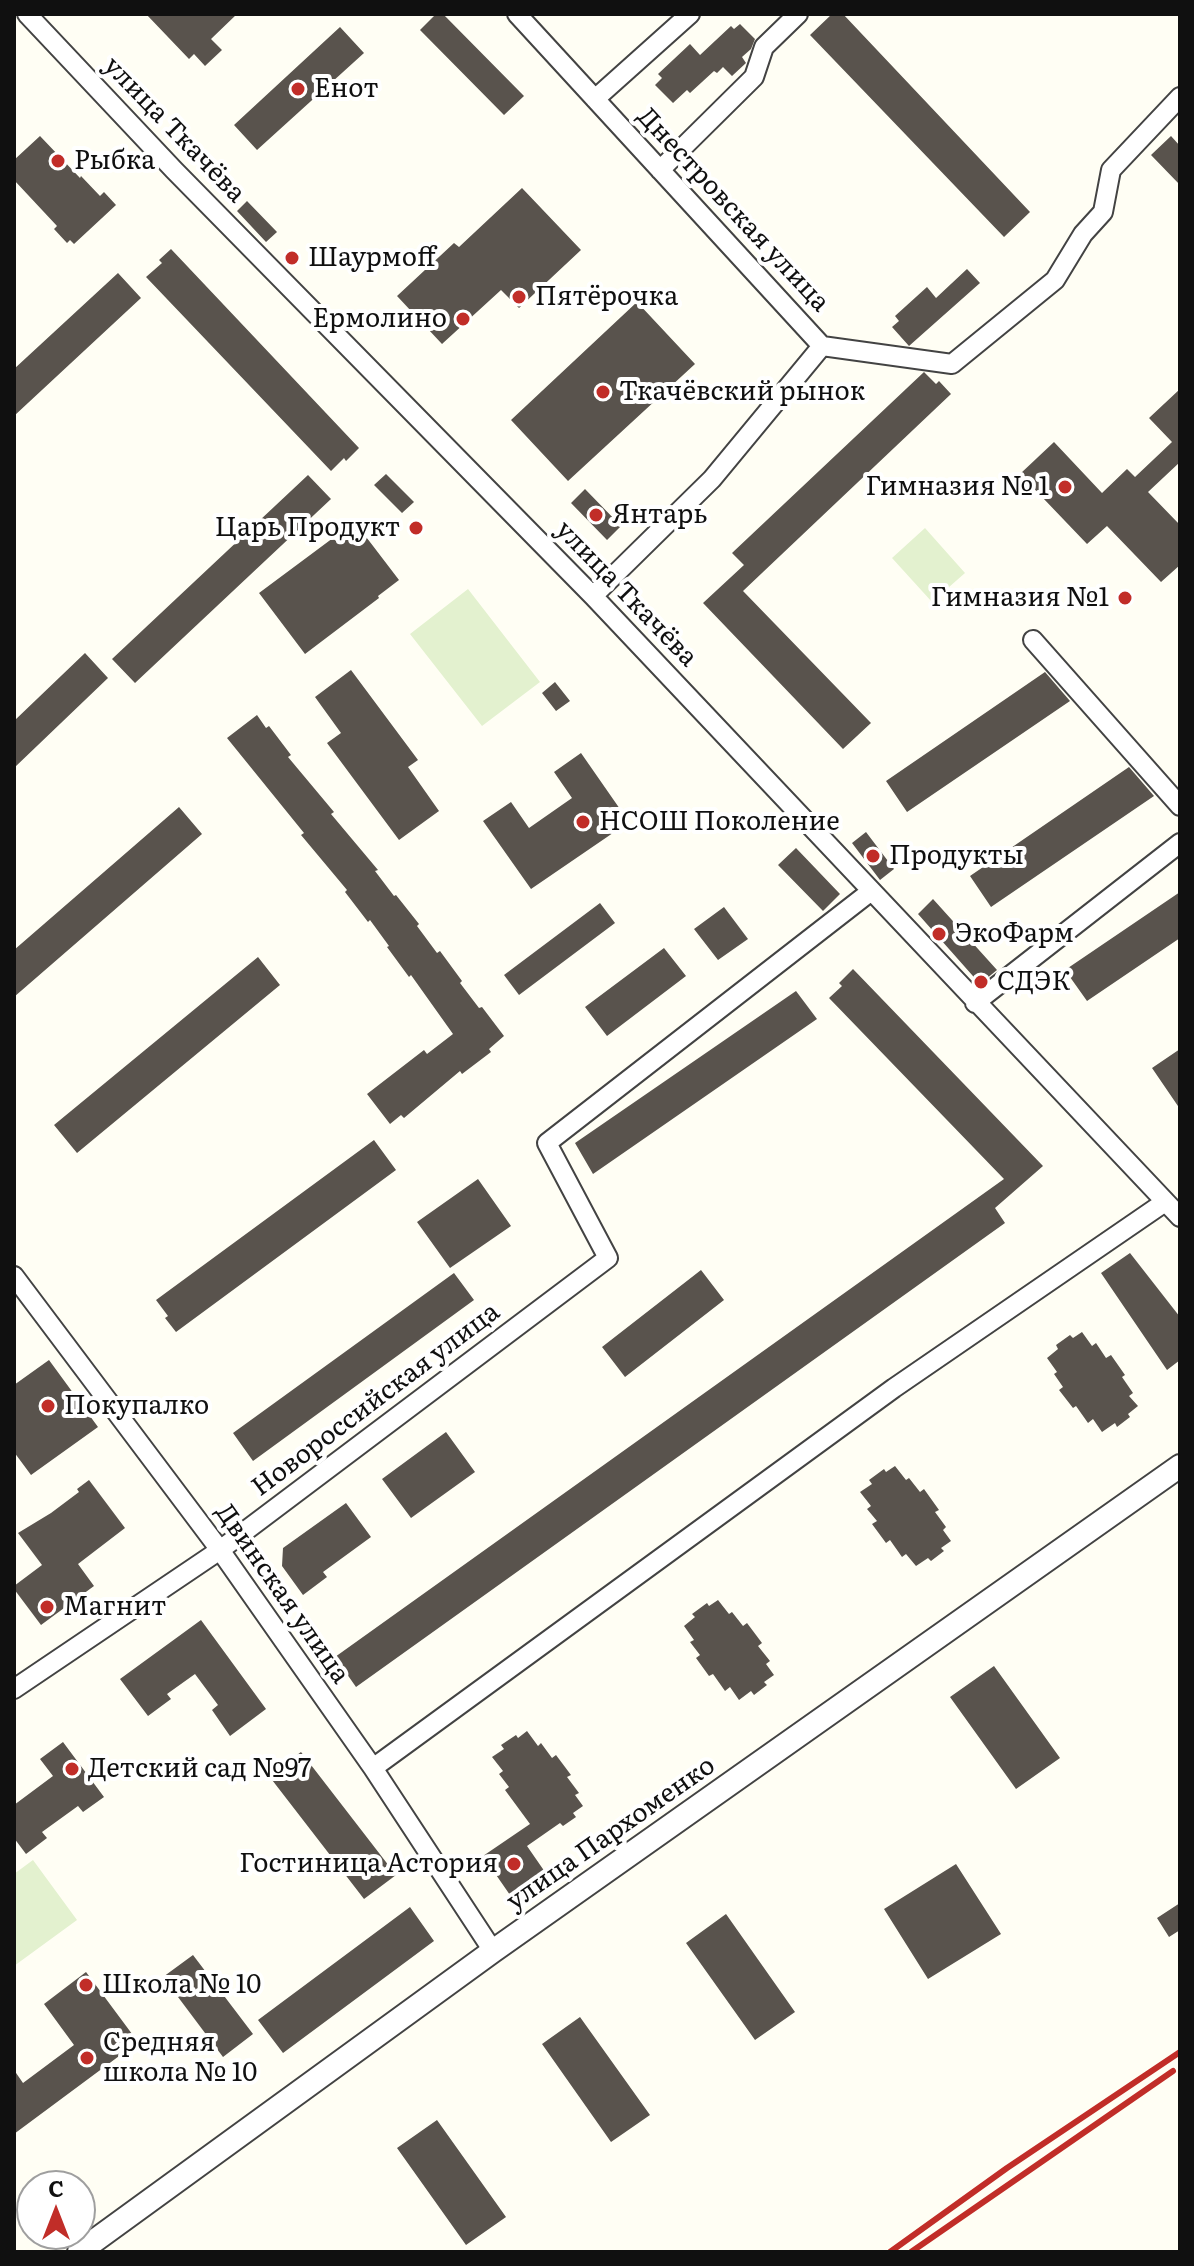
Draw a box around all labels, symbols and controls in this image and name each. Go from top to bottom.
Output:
street label: улица Ткачёва [97,51,251,209]
place label: Енот [314,73,379,105]
marker: Енот [289,80,307,98]
street label: Днестровская улица [630,102,836,318]
place label: Рыбка [74,145,155,177]
marker: Рыбка [49,152,67,170]
place label: Шаурмоff [308,242,436,274]
marker: Шаурмоff [283,249,301,267]
place label: Пятёрочка [535,281,678,313]
marker: Пятёрочка [510,288,528,306]
place label: Ермолино [313,303,447,335]
marker: Ермолино [454,310,472,328]
place label: Ткачёвский рынок [619,376,865,408]
marker: Ткачёвский рынок [594,383,612,401]
place label: Гимназия № 1 [866,471,1049,503]
marker: Гимназия № 1 [1056,478,1074,496]
place label: Янтарь [612,499,707,531]
marker: Янтарь [587,506,605,524]
place label: Царь Продукт [215,512,400,544]
street label: улица Ткачёва [549,515,703,673]
marker: Царь Продукт [407,519,425,537]
place label: Гимназия №1 [931,582,1109,614]
marker: Гимназия №1 [1116,589,1134,607]
place label: НСОШ Поколение [599,806,840,838]
marker: НСОШ Поколение [574,813,592,831]
place label: Продукты [889,840,1024,872]
marker: Продукты [864,847,882,865]
place label: ЭкоФарм [955,918,1074,950]
marker: ЭкоФарм [930,925,948,943]
place label: СДЭК [997,966,1070,998]
marker: СДЭК [972,973,990,991]
street label: Новороссийская улица [246,1297,506,1503]
place label: Покупалко [64,1390,209,1422]
marker: Покупалко [39,1397,57,1415]
street label: Двинская улица [208,1498,356,1690]
place label: Магнит [63,1591,166,1623]
marker: Магнит [38,1598,56,1616]
street label: улица Пархоменко [501,1750,721,1918]
place label: Детский сад №97 [88,1753,311,1785]
marker: Детский сад №97 [63,1760,81,1778]
place label: Гостиница Астория [239,1848,498,1880]
marker: Гостиница Астория [505,1855,523,1873]
place label: Школа № 10 [102,1969,261,2001]
marker: Школа № 10 [77,1976,95,1994]
place label: Средняя школа № 10 [103,2027,257,2088]
marker: Средняя школа № 10 [78,2049,96,2067]
north arrow [16,2170,96,2250]
text: С [48,2171,64,2204]

